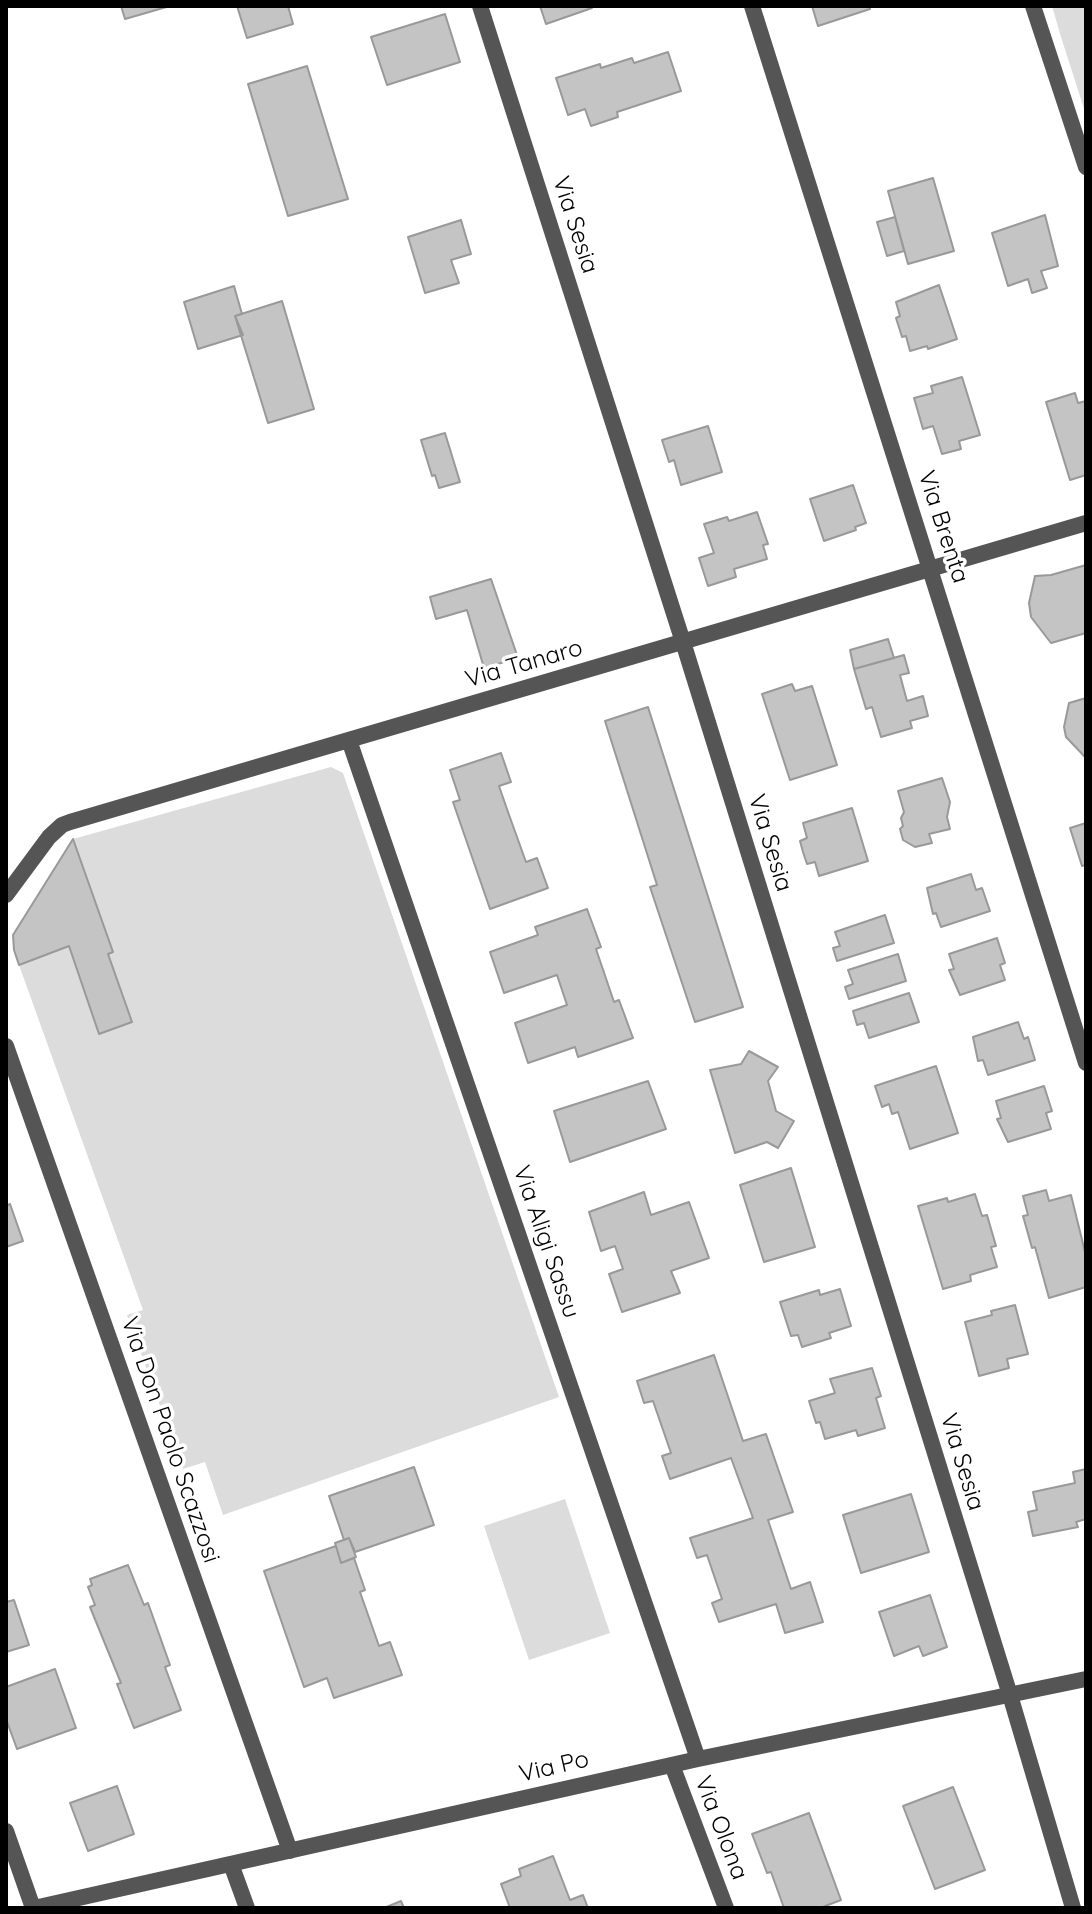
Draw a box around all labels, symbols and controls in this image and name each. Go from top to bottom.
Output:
street label: Via Sesia [546,173,604,277]
street label: Via Brenta [911,467,975,587]
street label: Via Tanaro [462,634,586,694]
street label: Via Sesia [742,791,798,895]
street label: Via Aligi Sassu [506,1162,586,1322]
street label: Via Don Paolo Scazzosi [114,1313,226,1567]
street label: Via Sesia [934,1410,990,1514]
street label: Via Po [516,1745,592,1789]
street label: Via Olona [688,1772,754,1884]

